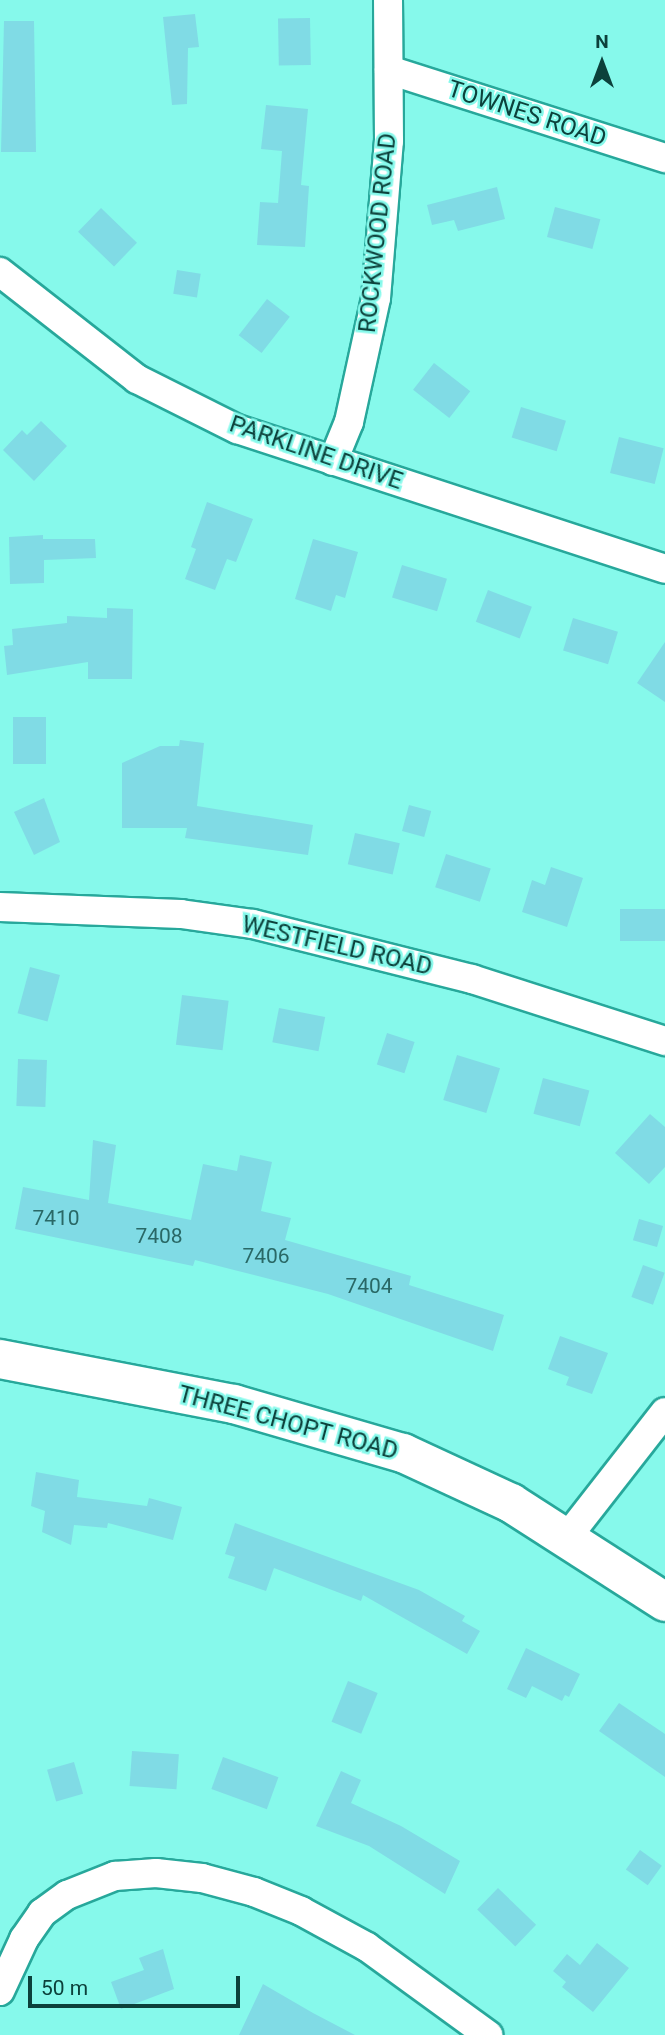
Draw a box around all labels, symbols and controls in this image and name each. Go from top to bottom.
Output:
north arrow [567,28,637,98]
text: N [595,30,609,53]
street label: TOWNES ROAD [444,75,610,153]
street label: ROCKWOOD ROAD [353,132,403,334]
street label: PARKLINE DRIVE [226,410,406,496]
street label: WESTFIELD ROAD [239,910,435,982]
house number: 7410 [32,1205,80,1231]
house number: 7408 [135,1223,183,1249]
house number: 7406 [242,1243,290,1269]
house number: 7404 [345,1273,393,1299]
street label: THREE CHOPT ROAD [175,1380,401,1466]
scale bar [32,1962,243,2006]
text: 50 m [41,1976,88,2000]

